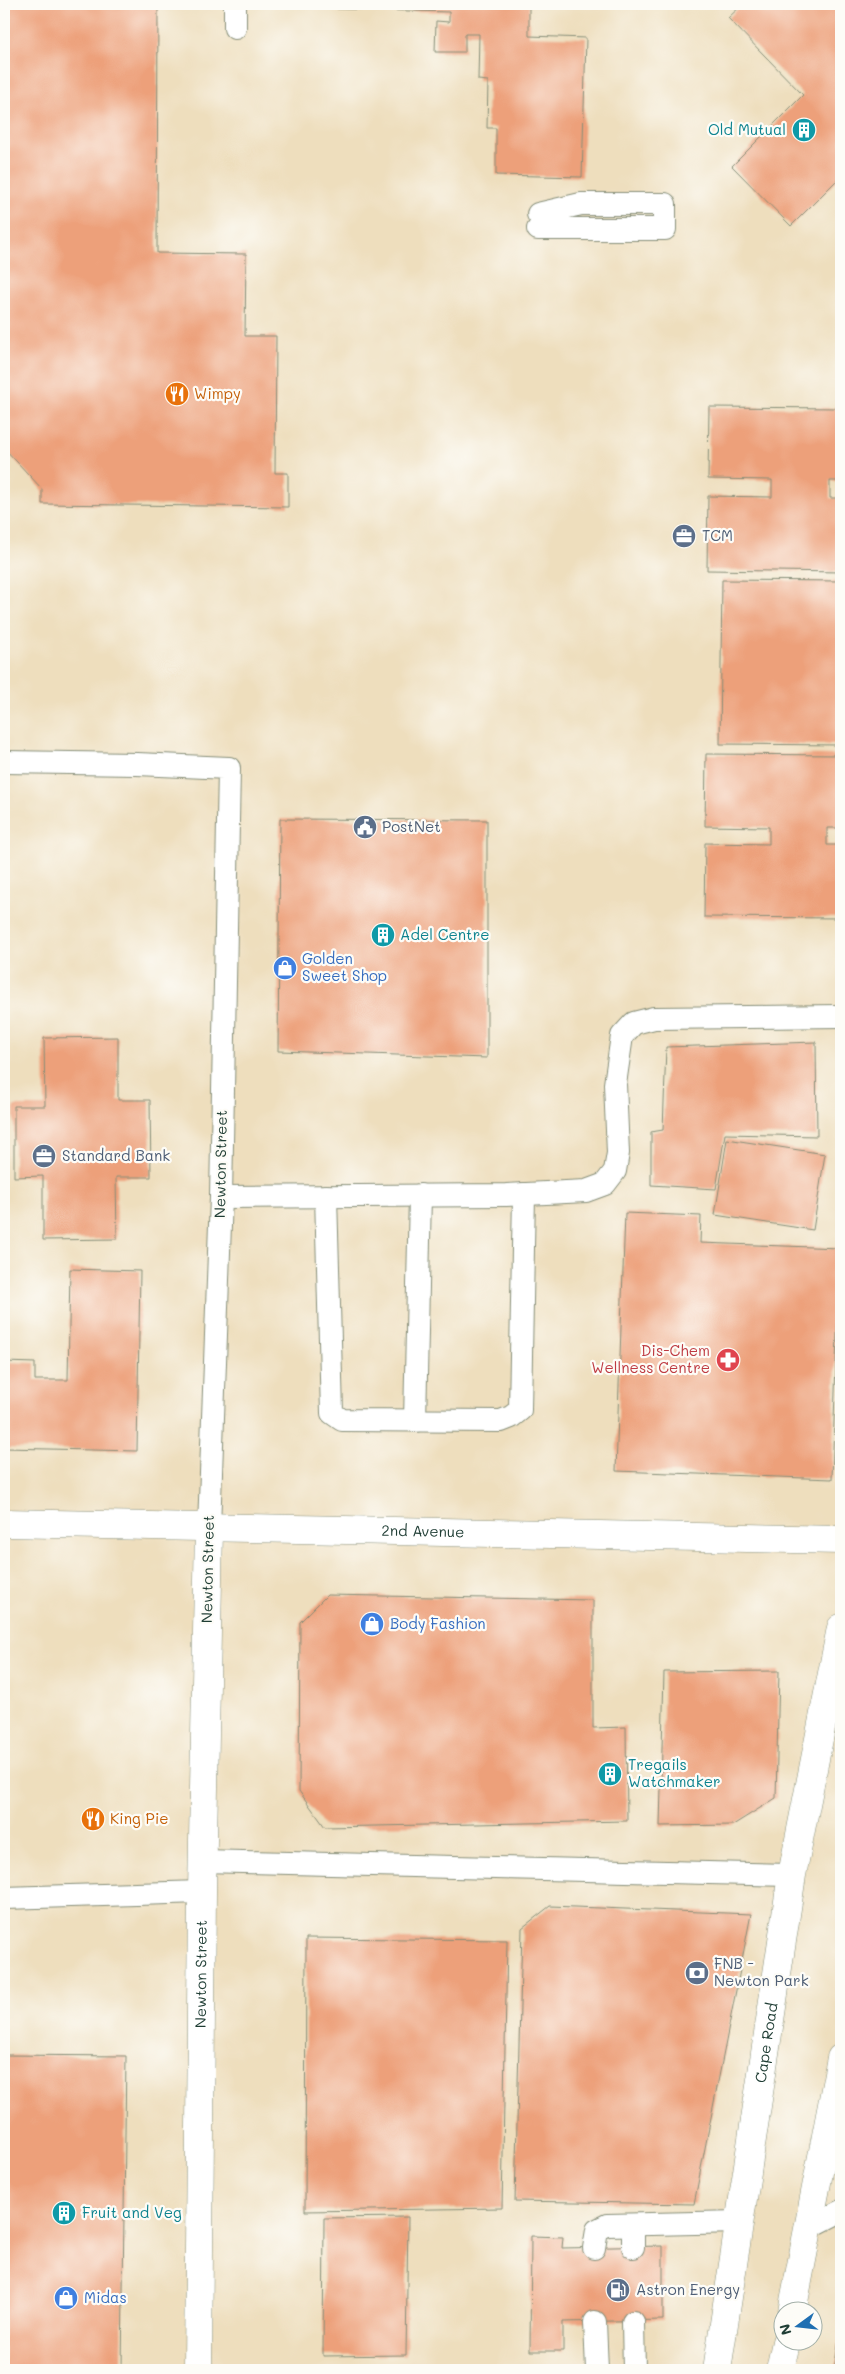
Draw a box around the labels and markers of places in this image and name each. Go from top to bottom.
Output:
building icon: Old Mutual [791,117,817,143]
place label: Old Mutual [708,119,786,139]
restaurant icon: Wimpy [164,381,190,407]
place label: Wimpy [194,383,241,403]
office icon: TCM [671,523,697,549]
place label: TCM [702,525,733,545]
public building icon: PostNet [352,814,378,840]
place label: PostNet [382,816,441,836]
building icon: Adel Centre [370,922,396,948]
place label: Adel Centre [400,924,489,944]
place label: Golden Sweet Shop [302,948,387,985]
shop icon: Golden Sweet Shop [272,955,298,981]
office icon: Standard Bank [31,1143,57,1169]
place label: Standard Bank [62,1145,170,1165]
place label: Dis-Chem Wellness Centre [591,1340,710,1377]
pharmacy icon: Dis-Chem Wellness Centre [715,1347,741,1373]
shop icon: Body Fashion [359,1611,385,1637]
place label: Body Fashion [390,1613,486,1633]
place label: Tregails Watchmaker [628,1754,720,1791]
building icon: Tregails Watchmaker [597,1761,623,1787]
restaurant icon: King Pie [80,1806,106,1832]
place label: King Pie [110,1808,169,1828]
place label: FNB - Newton Park [714,1953,809,1990]
bank icon: FNB - Newton Park [684,1960,710,1986]
building icon: Fruit and Veg [51,2200,77,2226]
place label: Fruit and Veg [82,2202,182,2222]
fuel station icon: Astron Energy [605,2277,631,2303]
place label: Astron Energy [636,2279,740,2299]
shop icon: Midas [53,2285,79,2311]
place label: Midas [84,2287,127,2307]

